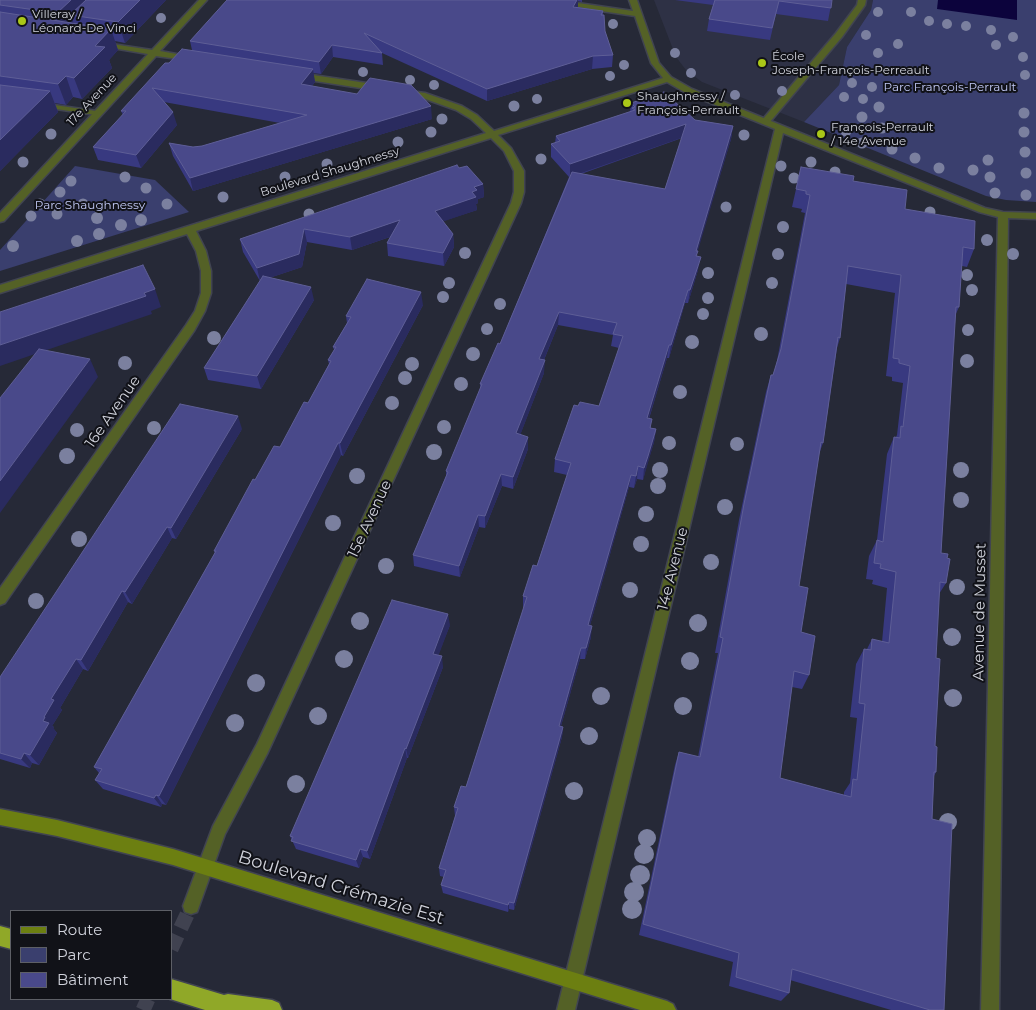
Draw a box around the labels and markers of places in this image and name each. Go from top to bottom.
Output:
place label: Villeray / Léonard-De Vinci [32,7,136,35]
marker: Villeray / Léonard-De Vinci [16,15,28,27]
place label: École Joseph-François-Perreault [772,49,930,77]
marker: École Joseph-François-Perreault [756,57,768,69]
place label: Shaughnessy / François-Perrault [637,89,740,117]
marker: Shaughnessy / François-Perrault [621,97,633,109]
place label: François-Perrault / 14e Avenue [831,120,934,148]
marker: François-Perrault / 14e Avenue [815,128,827,140]

